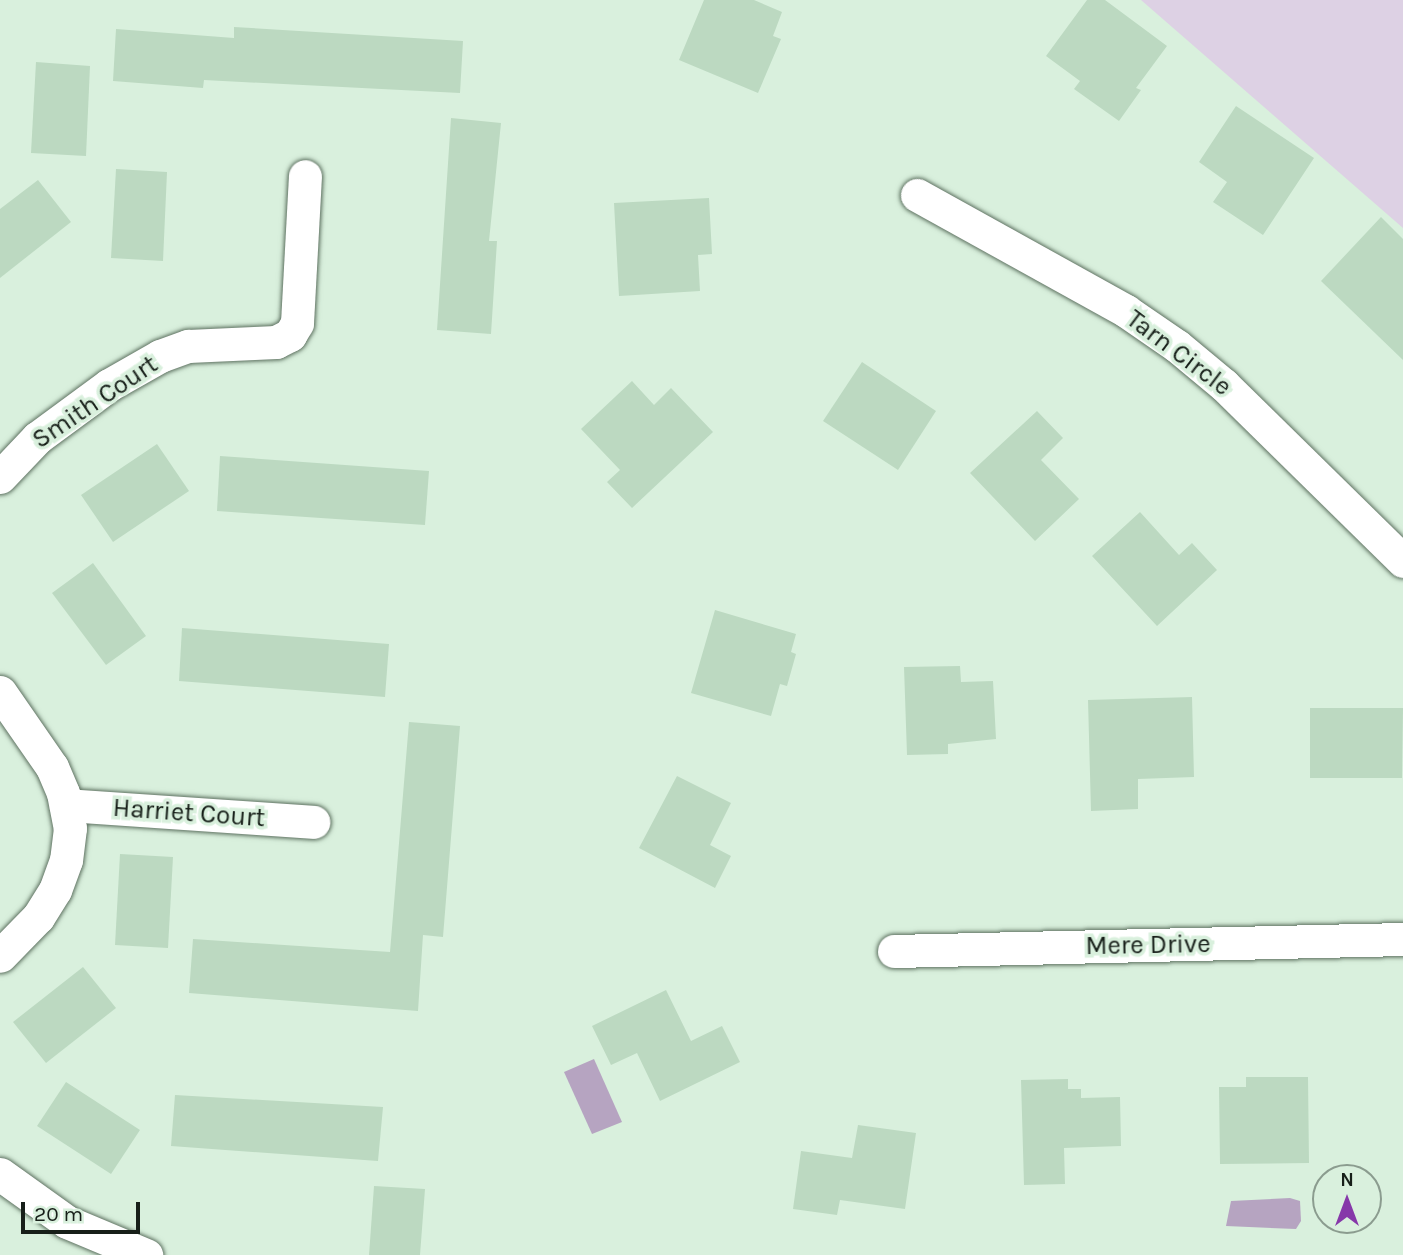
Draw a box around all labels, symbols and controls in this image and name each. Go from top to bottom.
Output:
street label: Tarn Circle [1120,303,1238,403]
street label: Smith Court [26,349,164,455]
street label: Harriet Court [112,792,266,834]
street label: Mere Drive [1085,928,1211,962]
north arrow [1312,1164,1382,1234]
text: N [1340,1169,1354,1191]
scale bar [24,1188,144,1232]
text: 20 m [34,1202,83,1226]

